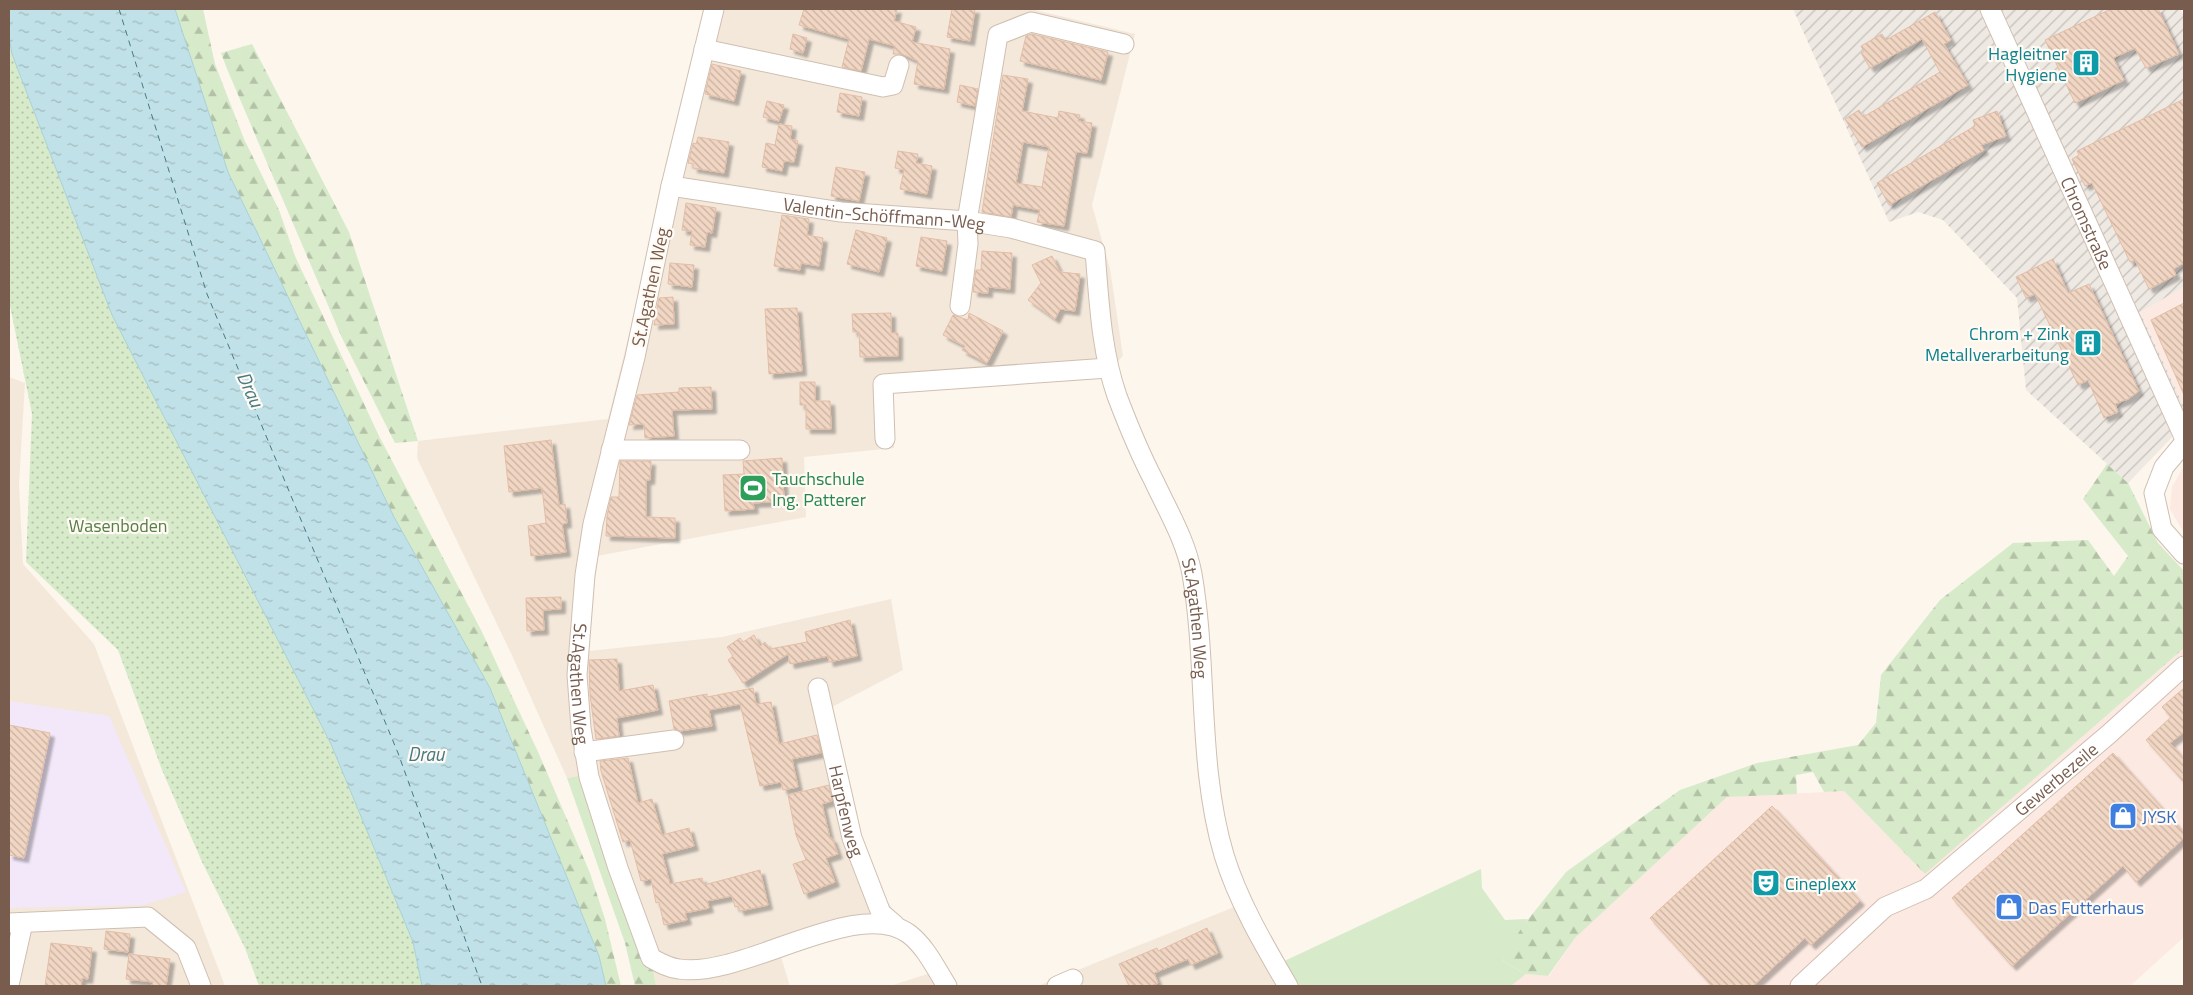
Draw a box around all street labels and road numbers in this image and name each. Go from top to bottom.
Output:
street label: Chromstraße [2054,172,2120,274]
street label: Valentin-Schöffmann-Weg [781,190,987,237]
street label: St.Agathen Weg [624,225,676,349]
street label: St.Agathen Weg [1175,555,1215,679]
street label: St.Agathen Weg [563,622,597,746]
street label: Gewerbezeile [2008,736,2104,822]
street label: Harpfenweg [822,762,871,860]

